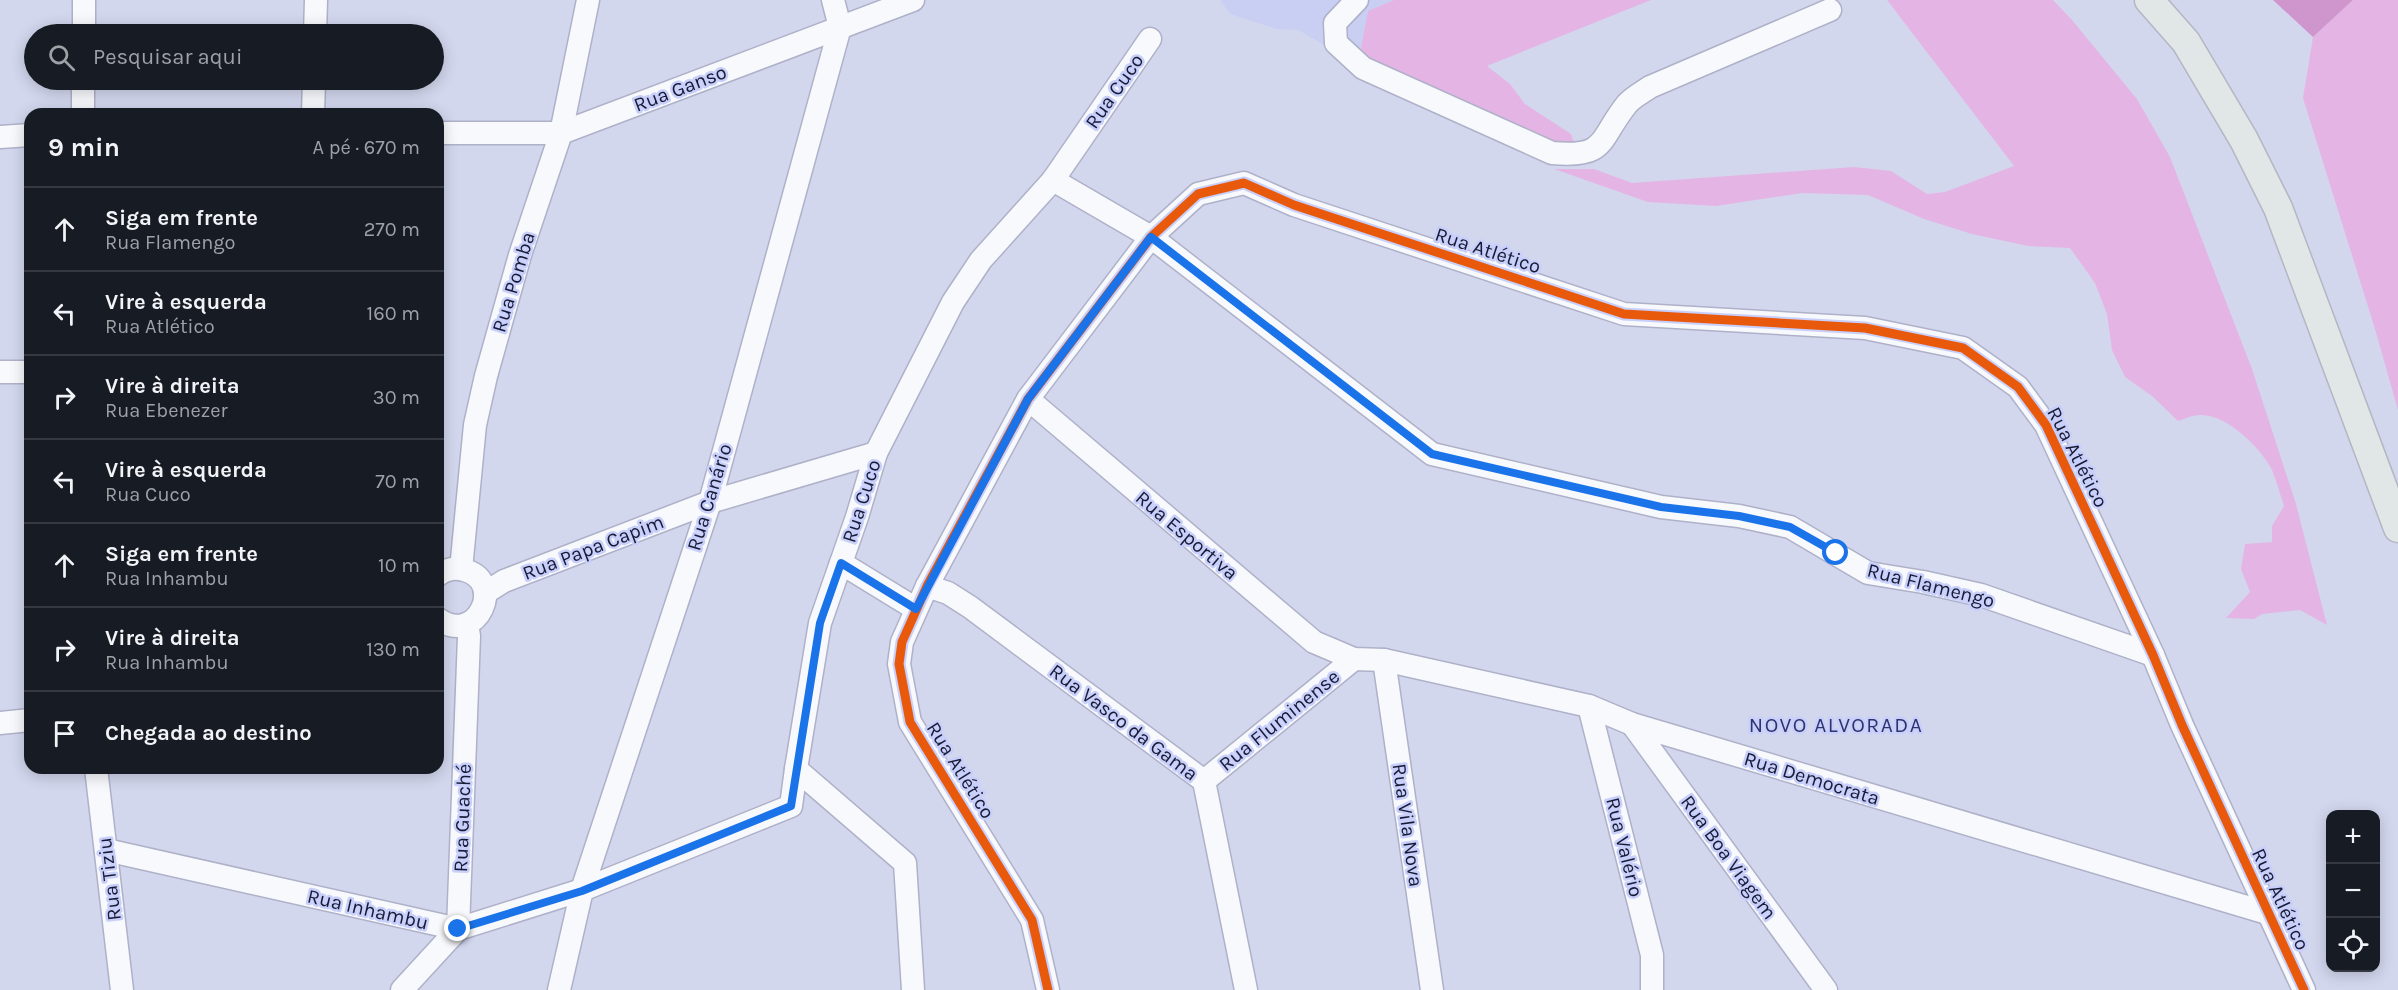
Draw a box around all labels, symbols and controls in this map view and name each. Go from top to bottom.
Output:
search box [24,24,444,90]
icon: search [45,41,78,74]
text: Pesquisar aqui [93,44,242,70]
street label: Rua Cuco [1080,50,1148,133]
street label: Rua Ganso [631,60,730,117]
text: 9 min [48,132,120,163]
text: A pé · 670 m [313,136,420,159]
text: Siga em frente [105,205,258,231]
icon: ahead [48,213,81,246]
text: 270 m [364,218,420,241]
street label: Rua Atlético [1432,223,1544,278]
street label: Rua Pomba [487,229,540,335]
text: Rua Flamengo [105,231,235,254]
text: Vire à esquerda [105,289,267,315]
icon: left [48,297,81,330]
text: 160 m [367,302,420,325]
text: Rua Atlético [105,315,215,338]
text: Vire à direita [105,373,240,399]
icon: right [48,381,81,414]
text: 30 m [373,386,420,409]
text: Rua Ebenezer [105,399,228,422]
street label: Rua Atlético [2042,403,2113,511]
street label: Rua Canário [682,441,737,553]
text: Vire à esquerda [105,457,267,483]
street label: Rua Cuco [837,457,886,545]
icon: left [48,465,81,498]
text: 70 m [375,470,420,493]
text: Rua Cuco [105,483,191,506]
street label: Rua Esportiva [1131,486,1242,585]
street label: Rua Papa Capim [519,510,667,585]
route start [1822,539,1848,565]
text: Siga em frente [105,541,258,567]
icon: ahead [48,549,81,582]
text: 10 m [378,554,420,577]
street label: Rua Flamengo [1865,559,1997,612]
text: Rua Inhambu [105,567,229,590]
text: Vire à direita [105,625,240,651]
icon: right [48,633,81,666]
text: 130 m [366,638,420,661]
text: Rua Inhambu [105,651,229,674]
street label: Rua Vasco da Gama [1045,659,1202,786]
street label: Rua Fluminense [1215,665,1344,776]
district label: NOVO ALVORADA [1749,713,1923,737]
icon: arrive [48,717,81,750]
street label: Rua Atlético [922,718,999,823]
text: Chegada ao destino [105,720,312,746]
street label: Rua Democrata [1741,747,1882,810]
street label: Rua Vila Nova [1387,762,1428,888]
street label: Rua Guaché [449,763,476,873]
street label: Rua Boa Viagem [1676,791,1781,924]
street label: Rua Valério [1601,795,1648,899]
map controls [2326,810,2380,972]
button: + [2326,810,2380,864]
street label: Rua Tiziu [93,836,126,922]
street label: Rua Atlético [2247,845,2314,954]
button: − [2326,864,2380,918]
street label: Rua Inhambu [305,884,431,935]
route end [444,915,470,941]
button: locate [2326,918,2380,972]

